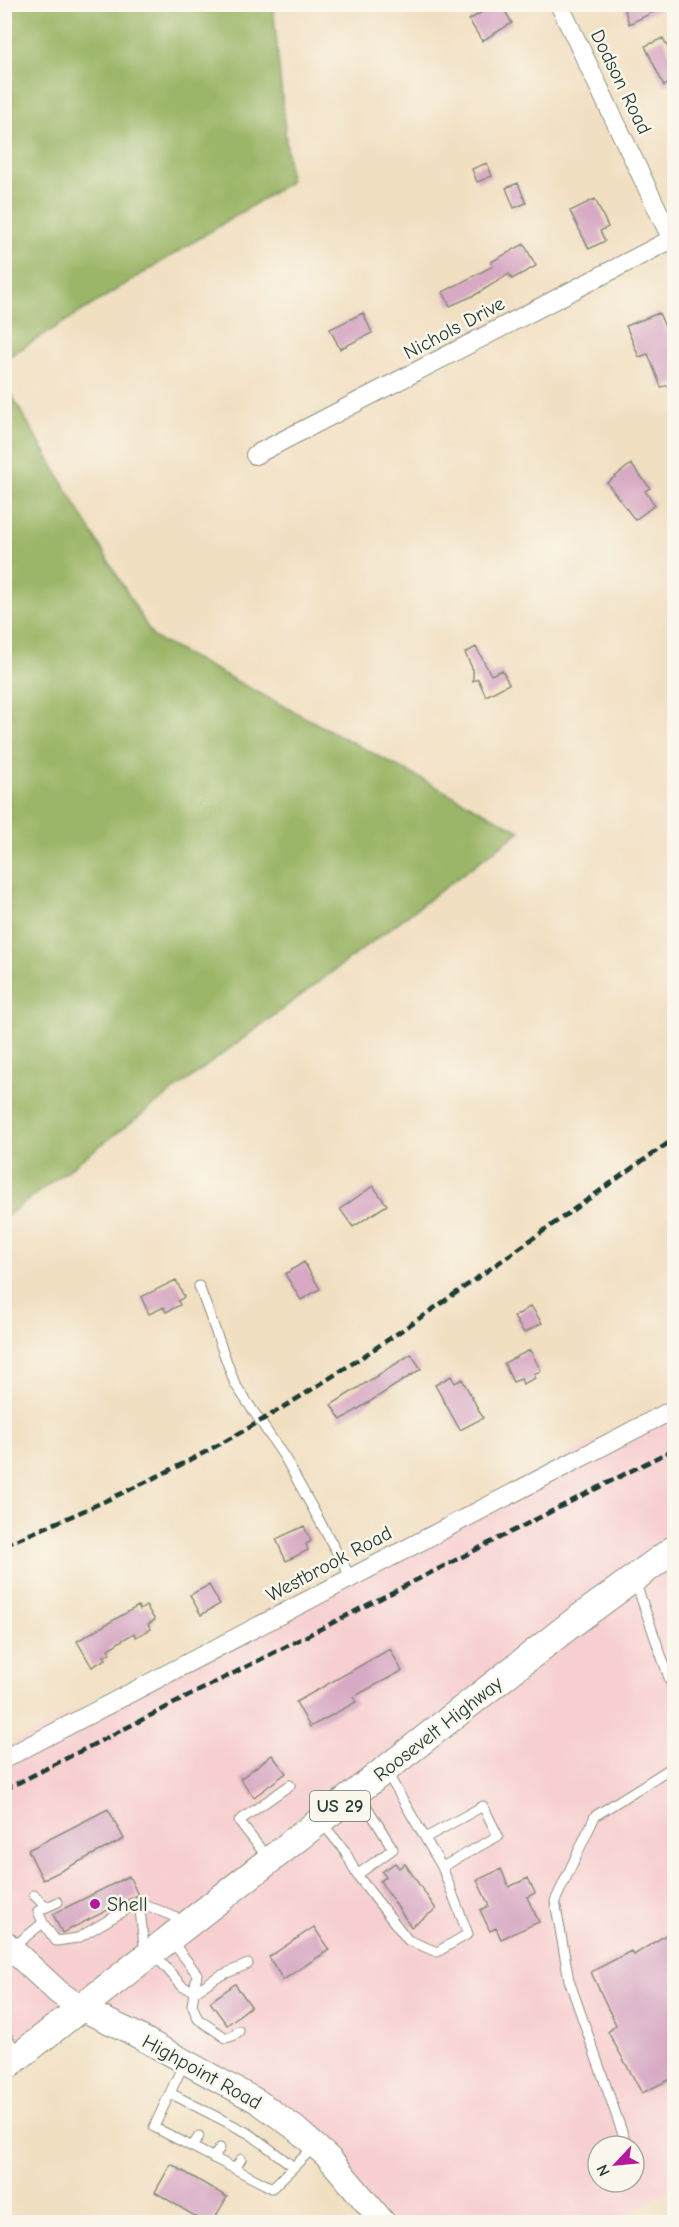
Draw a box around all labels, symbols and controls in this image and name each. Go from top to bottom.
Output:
street label: Dodson Road [586,26,656,138]
street label: Nichols Drive [400,292,508,364]
street label: Westbrook Road [262,1521,396,1607]
street label: Roosevelt Highway [369,1672,507,1786]
road number: US 29 [310,1791,370,1821]
place label: Shell [107,1893,148,1916]
marker: Shell [88,1897,102,1911]
street label: Highpoint Road [138,2030,266,2114]
north arrow [586,2134,646,2194]
text: N [593,2162,614,2179]

